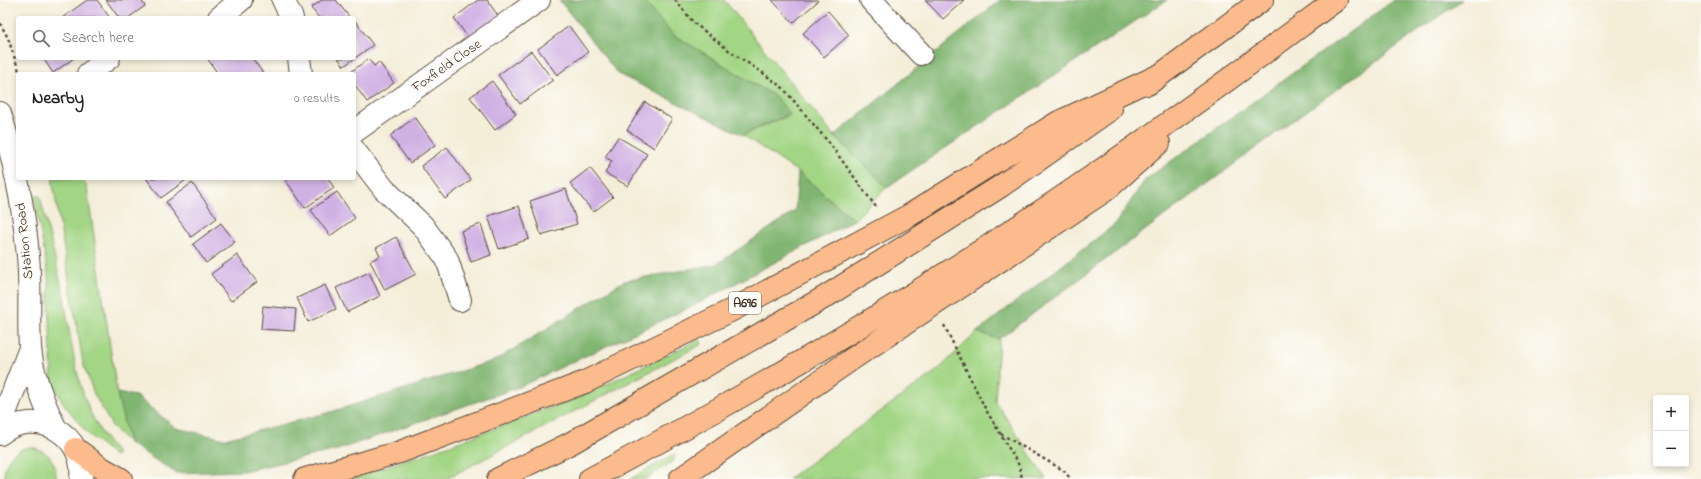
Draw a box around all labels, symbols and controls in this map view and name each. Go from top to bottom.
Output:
search box [16,16,356,60]
icon: search [30,27,52,49]
text: Search here [62,27,134,49]
street label: Foxfield Close [407,34,487,98]
text: Nearby [32,86,84,111]
text: 0 results [294,89,340,108]
street label: Station Road [11,202,39,280]
road number: A696 [729,292,761,314]
map controls [1653,395,1689,467]
button: + [1653,395,1689,431]
button: − [1653,431,1689,467]

